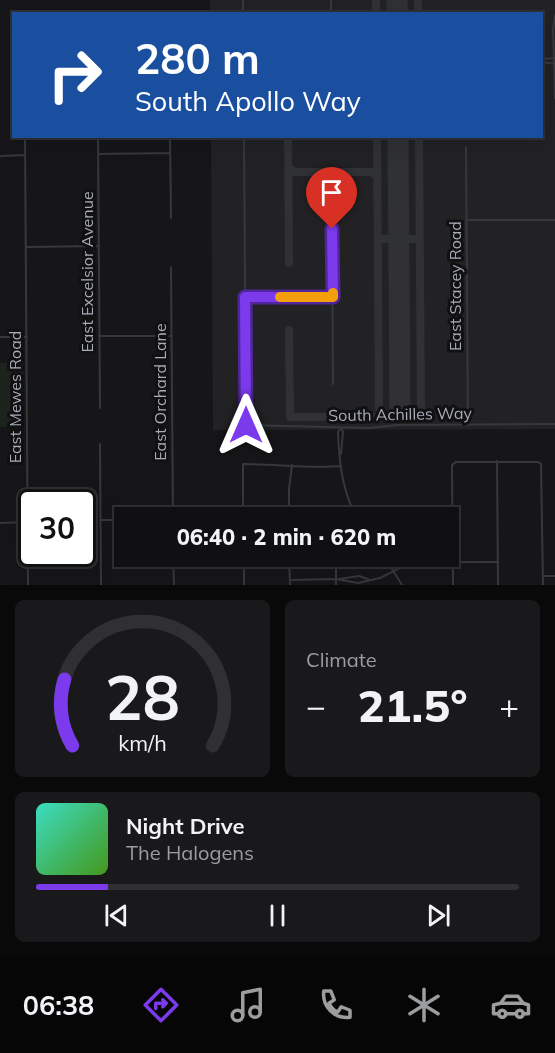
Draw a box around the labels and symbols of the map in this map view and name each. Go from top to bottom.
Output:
pin [306,167,357,229]
street label: East Excelsior Avenue [77,191,97,353]
street label: East Stacey Road [445,221,465,351]
street label: East Orchard Lane [150,323,170,461]
street label: East Mewes Road [5,331,25,463]
position arrow [214,393,278,457]
street label: South Achilles Way [328,403,472,425]
speed limit sign: 30 [18,489,96,567]

